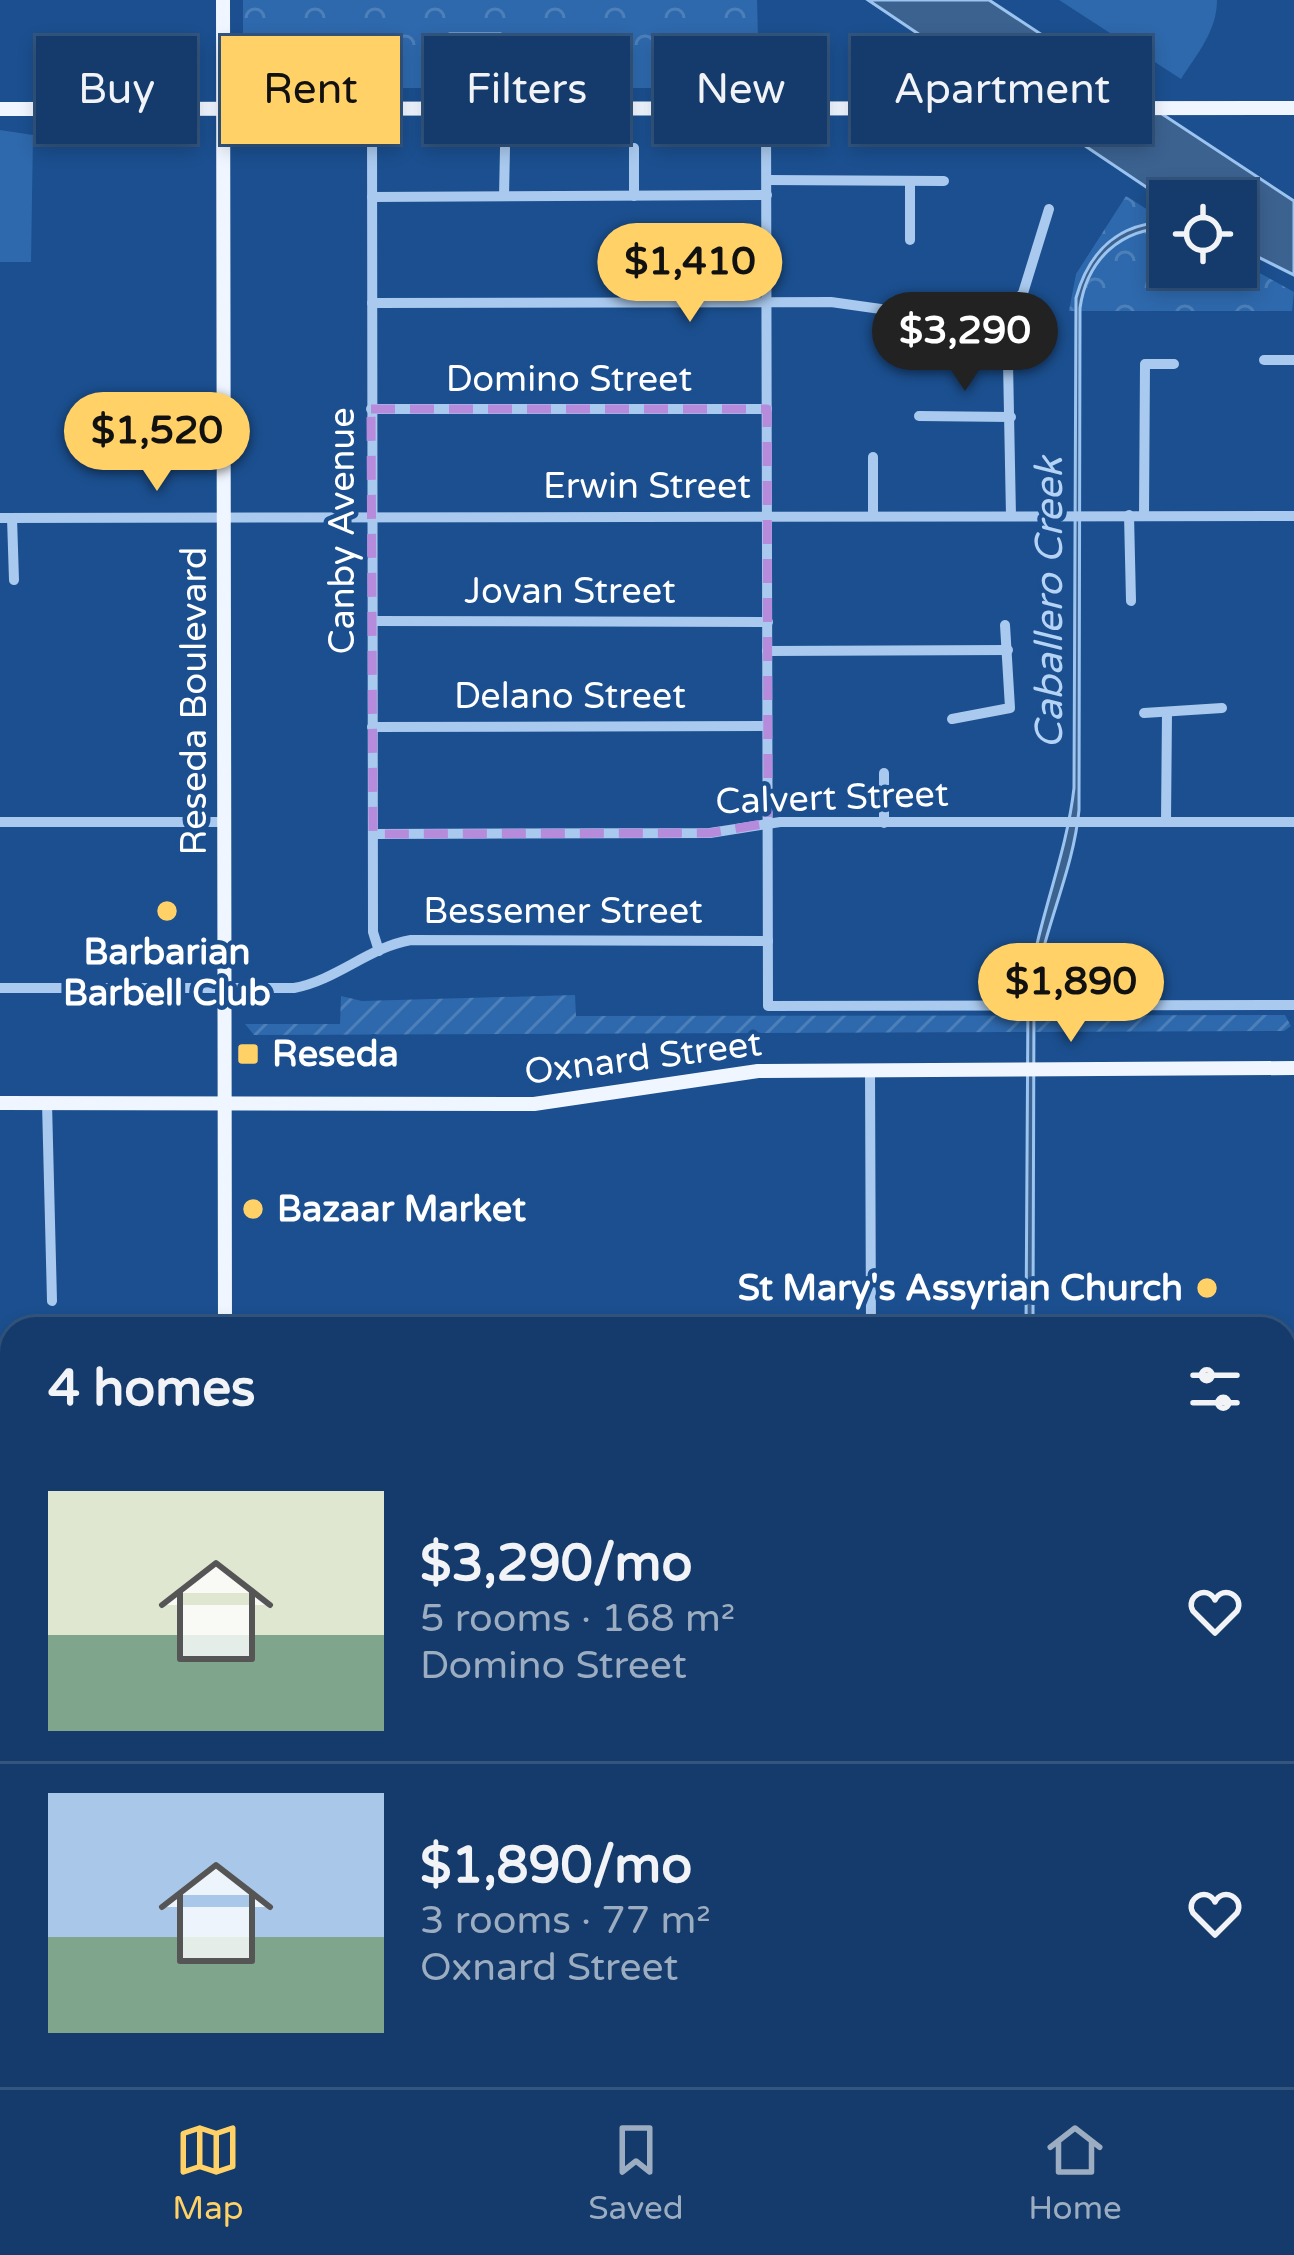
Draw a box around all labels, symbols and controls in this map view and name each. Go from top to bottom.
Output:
chip: Buy [36,36,197,144]
chip: Rent [221,36,400,144]
chip: Filters [424,36,630,144]
chip: New [654,36,827,144]
chip: Apartment [851,36,1152,144]
map controls [1149,180,1257,288]
button: locate [1149,180,1257,288]
pin: $1,410 [592,223,788,325]
text: $1,410 [624,238,756,285]
pin: $3,290 [867,292,1063,394]
text: $3,290 [899,307,1031,354]
street label: Domino Street [446,358,692,401]
pin: $1,520 [59,392,255,494]
text: $1,520 [91,407,223,454]
street label: Canby Avenue [321,407,364,655]
water label: Caballero Creek [1026,454,1073,749]
street label: Erwin Street [543,465,751,508]
street label: Reseda Boulevard [173,547,216,855]
street label: Jovan Street [464,570,676,613]
street label: Delano Street [454,675,686,718]
street label: Calvert Street [715,772,949,824]
street label: Bessemer Street [423,890,703,933]
marker: Barbarian Barbell Club [154,898,180,924]
place label: Barbarian Barbell Club [63,931,271,1015]
pin: $1,890 [973,943,1169,1045]
text: $1,890 [1005,958,1137,1005]
street label: Oxnard Street [522,1022,764,1094]
place label: Reseda [272,1033,399,1076]
marker: Reseda [235,1041,261,1067]
place label: Bazaar Market [277,1188,526,1231]
marker: Bazaar Market [240,1196,266,1222]
place label: St Mary's Assyrian Church [738,1267,1183,1310]
marker: St Mary's Assyrian Church [1194,1275,1220,1301]
icon: filters [1182,1356,1248,1422]
text: 4 homes [48,1358,256,1420]
text: $3,290/mo [420,1533,692,1595]
icon: home [144,1539,288,1683]
icon: heart [1182,1578,1248,1644]
text: 5 rooms · 168 m² [420,1595,735,1642]
text: Domino Street [420,1642,687,1689]
text: $1,890/mo [420,1835,692,1897]
icon: home [144,1841,288,1985]
icon: heart [1182,1880,1248,1946]
text: 3 rooms · 77 m² [420,1897,711,1944]
text: Oxnard Street [420,1944,679,1991]
tab: Map [172,2117,244,2228]
tab: Saved [588,2117,684,2228]
tab: Home [1028,2117,1122,2228]

